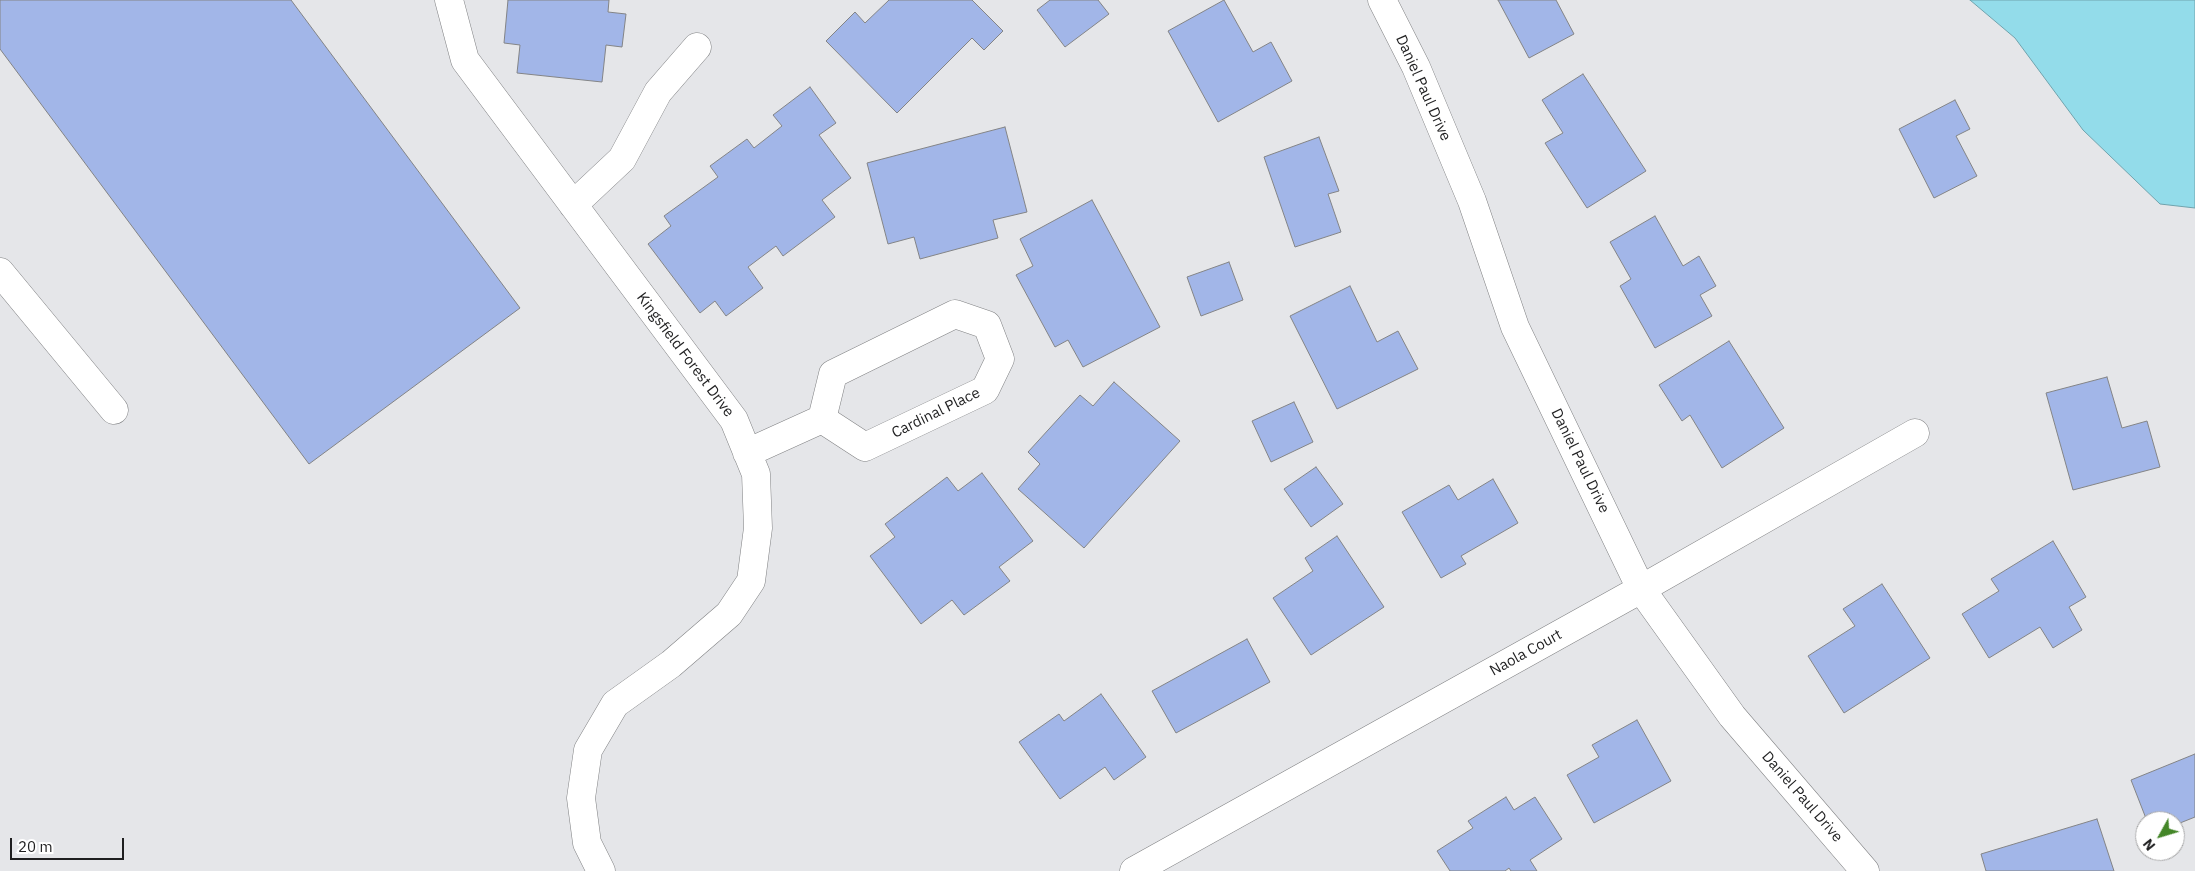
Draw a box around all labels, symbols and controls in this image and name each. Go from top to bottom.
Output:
street label: Daniel Paul Drive [1392,32,1454,144]
street label: Kingsfield Forest Drive [632,289,738,421]
street label: Cardinal Place [889,384,983,442]
street label: Daniel Paul Drive [1547,406,1613,516]
street label: Naola Court [1487,626,1565,680]
street label: Daniel Paul Drive [1758,748,1846,846]
north arrow [2135,811,2185,861]
scale bar [12,828,126,860]
text: N [2139,835,2159,854]
text: 20 m [18,837,53,856]

